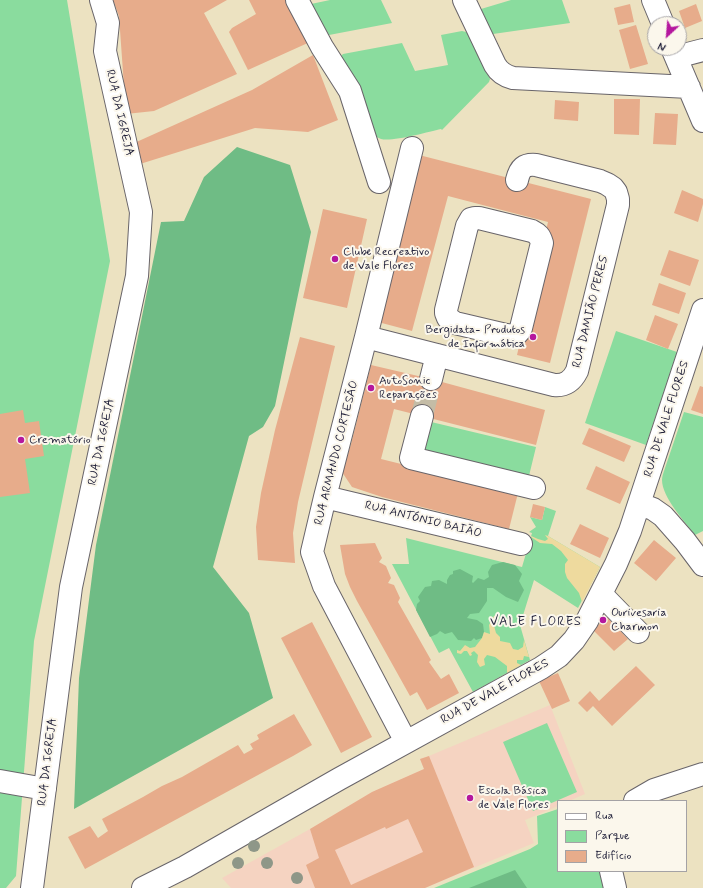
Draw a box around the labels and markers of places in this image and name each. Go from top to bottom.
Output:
place label: Clube Recreativo de Vale Flores [343,245,429,273]
marker: Clube Recreativo de Vale Flores [330,254,340,264]
place label: Bergidata- Produtos de Informática [425,323,525,351]
marker: Bergidata- Produtos de Informática [528,332,538,342]
place label: AutoSonic Reparações [379,374,437,402]
marker: AutoSonic Reparações [366,383,376,393]
place label: Crematório [29,433,91,447]
marker: Crematório [16,435,26,445]
place label: Ourivesaria Charmon [611,606,667,634]
marker: Ourivesaria Charmon [598,615,608,625]
place label: Escola Básica de Vale Flores [478,784,549,812]
marker: Escola Básica de Vale Flores [465,793,475,803]

